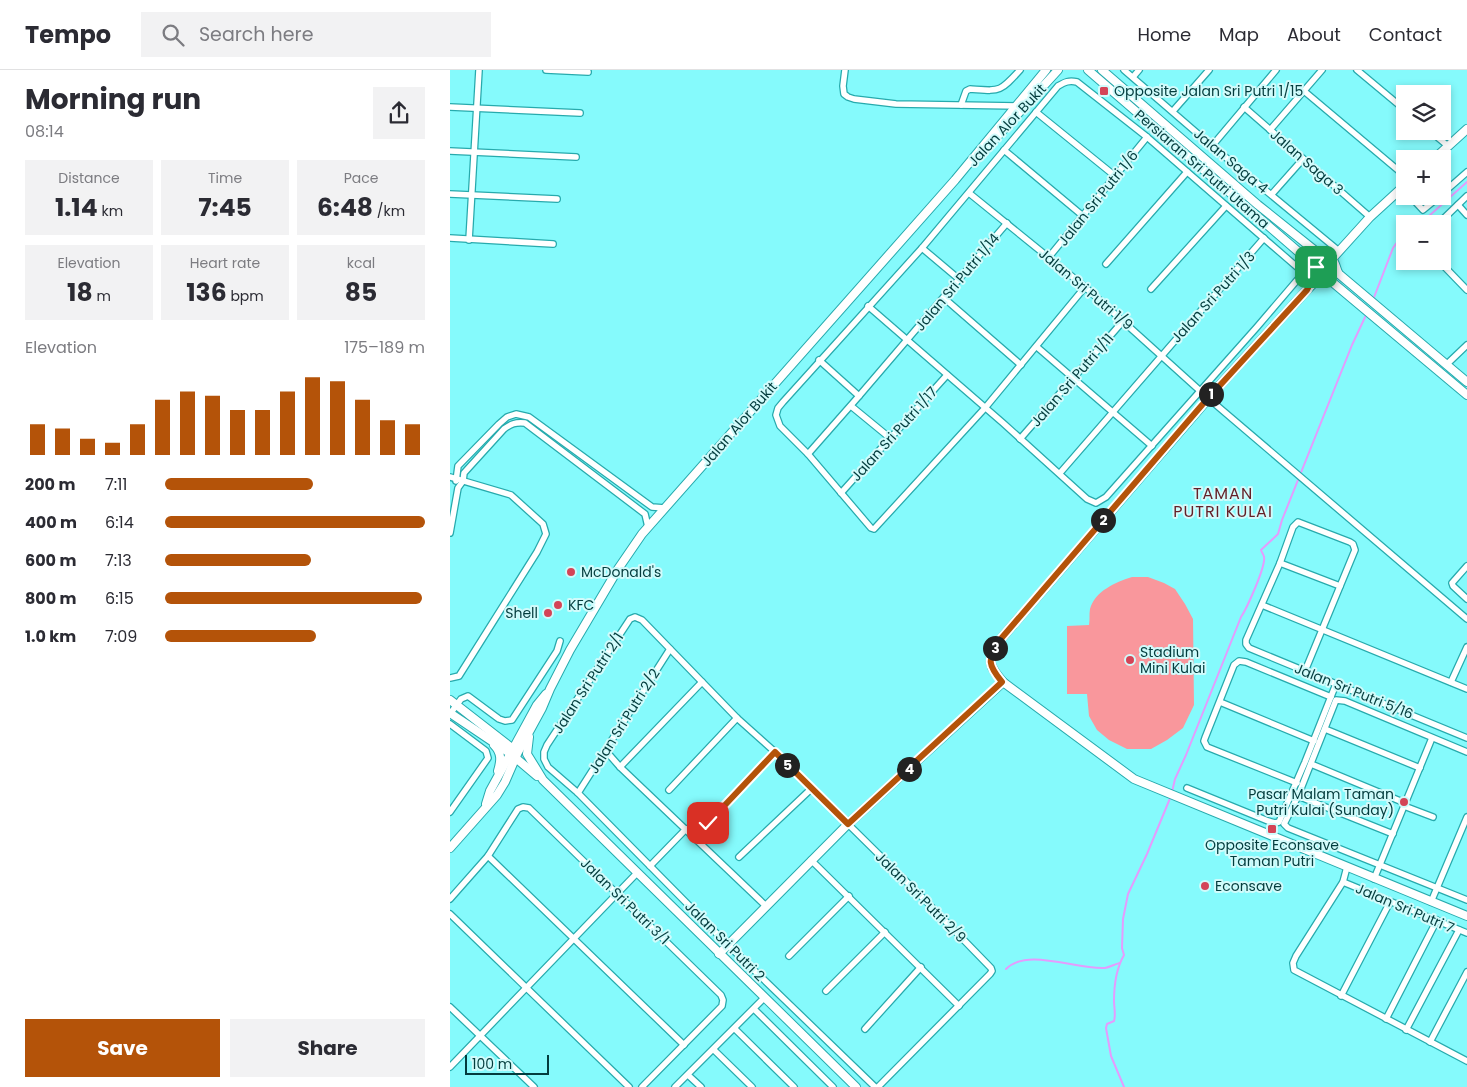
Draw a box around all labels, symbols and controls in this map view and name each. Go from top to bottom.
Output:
search box [141,12,491,57]
text: Tempo [25,18,111,51]
icon: search [159,21,187,49]
text: Search here [199,21,313,48]
text: Home [1137,22,1191,47]
text: Map [1219,22,1259,47]
text: About [1287,22,1341,47]
text: Contact [1369,22,1442,47]
street label: Jalan Alor Bukit [963,79,1051,171]
text: Morning run [25,80,201,119]
place label: Opposite Jalan Sri Putri 1/15 [1114,81,1303,101]
marker: Opposite Jalan Sri Putri 1/15 [1098,85,1110,97]
map controls [1396,85,1451,270]
button: layers [1396,85,1451,140]
button: share [373,87,425,139]
street label: Persiaran Sri Putri Utama [1130,105,1274,233]
text: 08:14 [25,120,64,143]
street label: Jalan Saga 4 [1189,124,1273,198]
street label: Jalan Saga 3 [1266,125,1348,199]
street label: Jalan Sri Putri 1/6 [1053,146,1143,250]
button: + [1396,150,1451,205]
text: Distance [58,168,120,188]
text: Time [208,168,242,188]
text: Pace [344,168,378,188]
text: 1.14 [55,190,98,225]
text: 7:45 [198,190,252,225]
text: 6:48 [317,190,373,225]
text: km [98,201,123,221]
text: /km [373,201,405,221]
button: − [1396,215,1451,270]
street label: Jalan Sri Putri 1/14 [910,229,1004,335]
street label: Jalan Sri Putri 1/9 [1035,244,1137,334]
pin [1295,246,1337,288]
street label: Jalan Sri Putri 1/3 [1166,247,1260,347]
text: Elevation [57,253,121,273]
text: Heart rate [190,253,260,273]
text: kcal [347,253,375,273]
icon: arrive [1302,253,1330,281]
text: 18 [67,275,93,310]
text: 136 [186,275,227,310]
text: 85 [345,275,377,310]
text: m [93,286,111,306]
text: bpm [227,286,264,306]
street label: Jalan Sri Putri 1/11 [1026,329,1118,431]
text: Elevation [25,336,97,359]
text: 175–189 m [344,336,425,359]
street label: Jalan Alor Bukit [696,377,782,471]
street label: Jalan Sri Putri 1/17 [846,382,942,486]
pin: 1 [1198,382,1224,406]
text: 1 [1209,384,1214,404]
text: 200 m [25,473,75,496]
text: 7:11 [105,473,127,496]
district label: TAMAN PUTRI KULAI [1173,482,1273,523]
pin: 2 [1090,508,1116,532]
text: 2 [1100,510,1108,530]
text: 400 m [25,511,77,534]
text: 6:14 [105,511,134,534]
text: 600 m [25,549,76,572]
text: 7:13 [105,549,132,572]
place label: McDonald's [581,562,661,582]
marker: McDonald's [565,566,577,578]
text: 800 m [25,587,77,610]
text: 6:15 [105,587,134,610]
place label: KFC [568,595,594,615]
marker: KFC [552,599,564,611]
place label: Shell [505,603,538,623]
marker: Shell [542,607,554,619]
text: 1.0 km [25,625,76,648]
text: 7:09 [105,625,137,648]
street label: Jalan Sri Putri 2/1 [548,629,628,737]
pin: 3 [982,636,1008,660]
text: 3 [991,638,1000,658]
place label: Stadium Mini Kulai [1140,642,1205,678]
marker: Stadium Mini Kulai [1124,654,1136,666]
street label: Jalan Sri Putri 5/16 [1292,658,1416,724]
street label: Jalan Sri Putri 2/2 [584,665,664,777]
pin: 5 [774,752,800,778]
text: 5 [783,755,792,775]
pin: 4 [896,756,922,782]
text: 4 [905,759,914,779]
place label: Pasar Malam Taman Putri Kulai (Sunday) [1248,784,1394,820]
marker: Pasar Malam Taman Putri Kulai (Sunday) [1398,796,1410,808]
pin [687,802,729,844]
icon: check [694,809,722,837]
marker: Opposite Econsave Taman Putri [1266,823,1278,835]
place label: Opposite Econsave Taman Putri [1205,835,1339,871]
street label: Jalan Sri Putri 2/9 [871,847,971,947]
street label: Jalan Sri Putri 3/1 [576,853,674,949]
place label: Econsave [1215,876,1282,896]
street label: Jalan Sri Putri 7 [1353,878,1458,938]
marker: Econsave [1199,880,1211,892]
street label: Jalan Sri Putri 2 [681,897,769,985]
button: Save [25,1019,220,1077]
button: Share [230,1019,425,1077]
scale bar [465,1052,549,1075]
text: 100 m [472,1054,512,1074]

